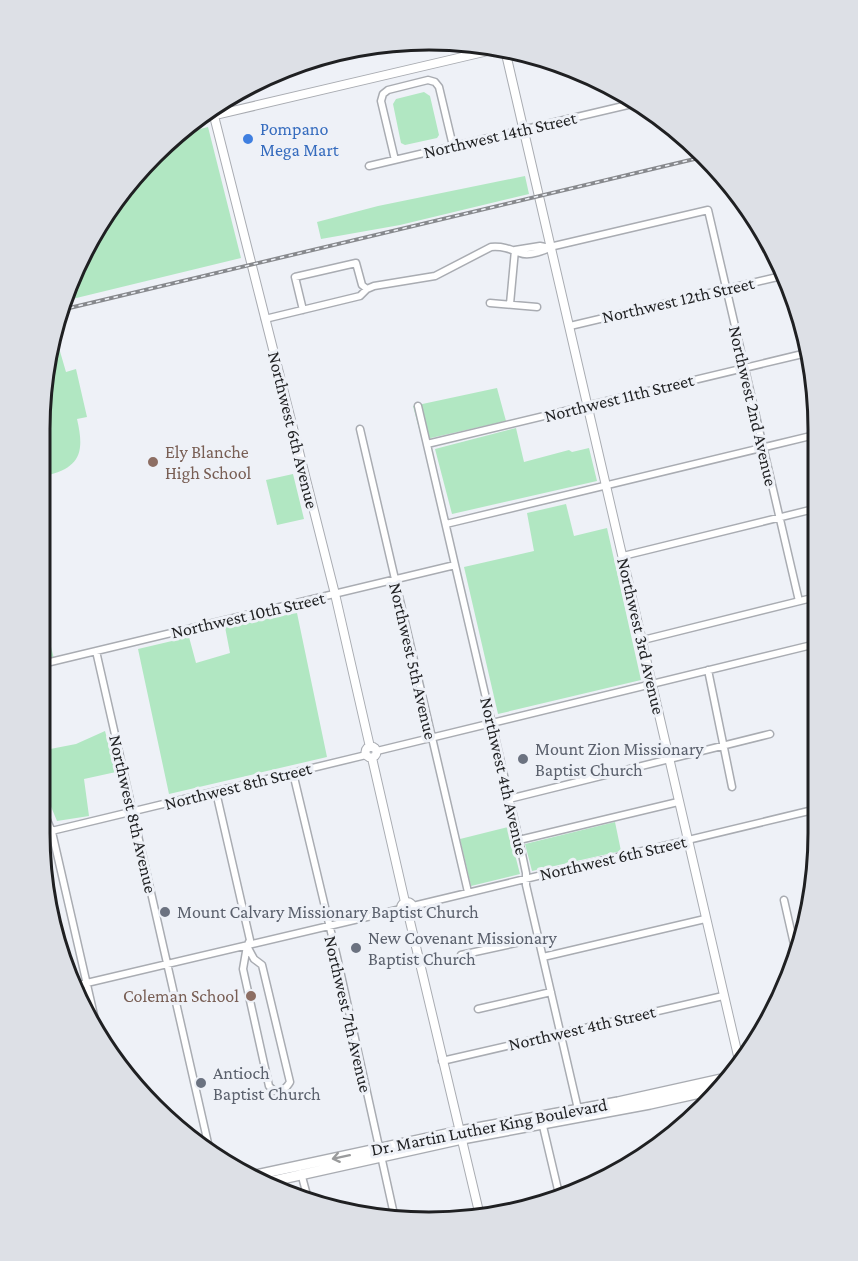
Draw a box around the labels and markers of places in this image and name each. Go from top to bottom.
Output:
place label: Pompano Mega Mart [260,119,340,160]
marker: Pompano Mega Mart [241,132,255,146]
place label: Ely Blanche High School [165,442,252,483]
marker: Ely Blanche High School [146,455,160,469]
place label: Mount Zion Missionary Baptist Church [535,739,704,780]
marker: Mount Zion Missionary Baptist Church [516,752,530,766]
place label: Mount Calvary Missionary Baptist Church [177,902,479,922]
marker: Mount Calvary Missionary Baptist Church [158,905,172,919]
place label: New Covenant Missionary Baptist Church [368,928,558,969]
marker: New Covenant Missionary Baptist Church [349,941,363,955]
place label: Coleman School [123,986,239,1006]
marker: Coleman School [244,989,258,1003]
place label: Antioch Baptist Church [213,1063,321,1104]
marker: Antioch Baptist Church [194,1076,208,1090]

